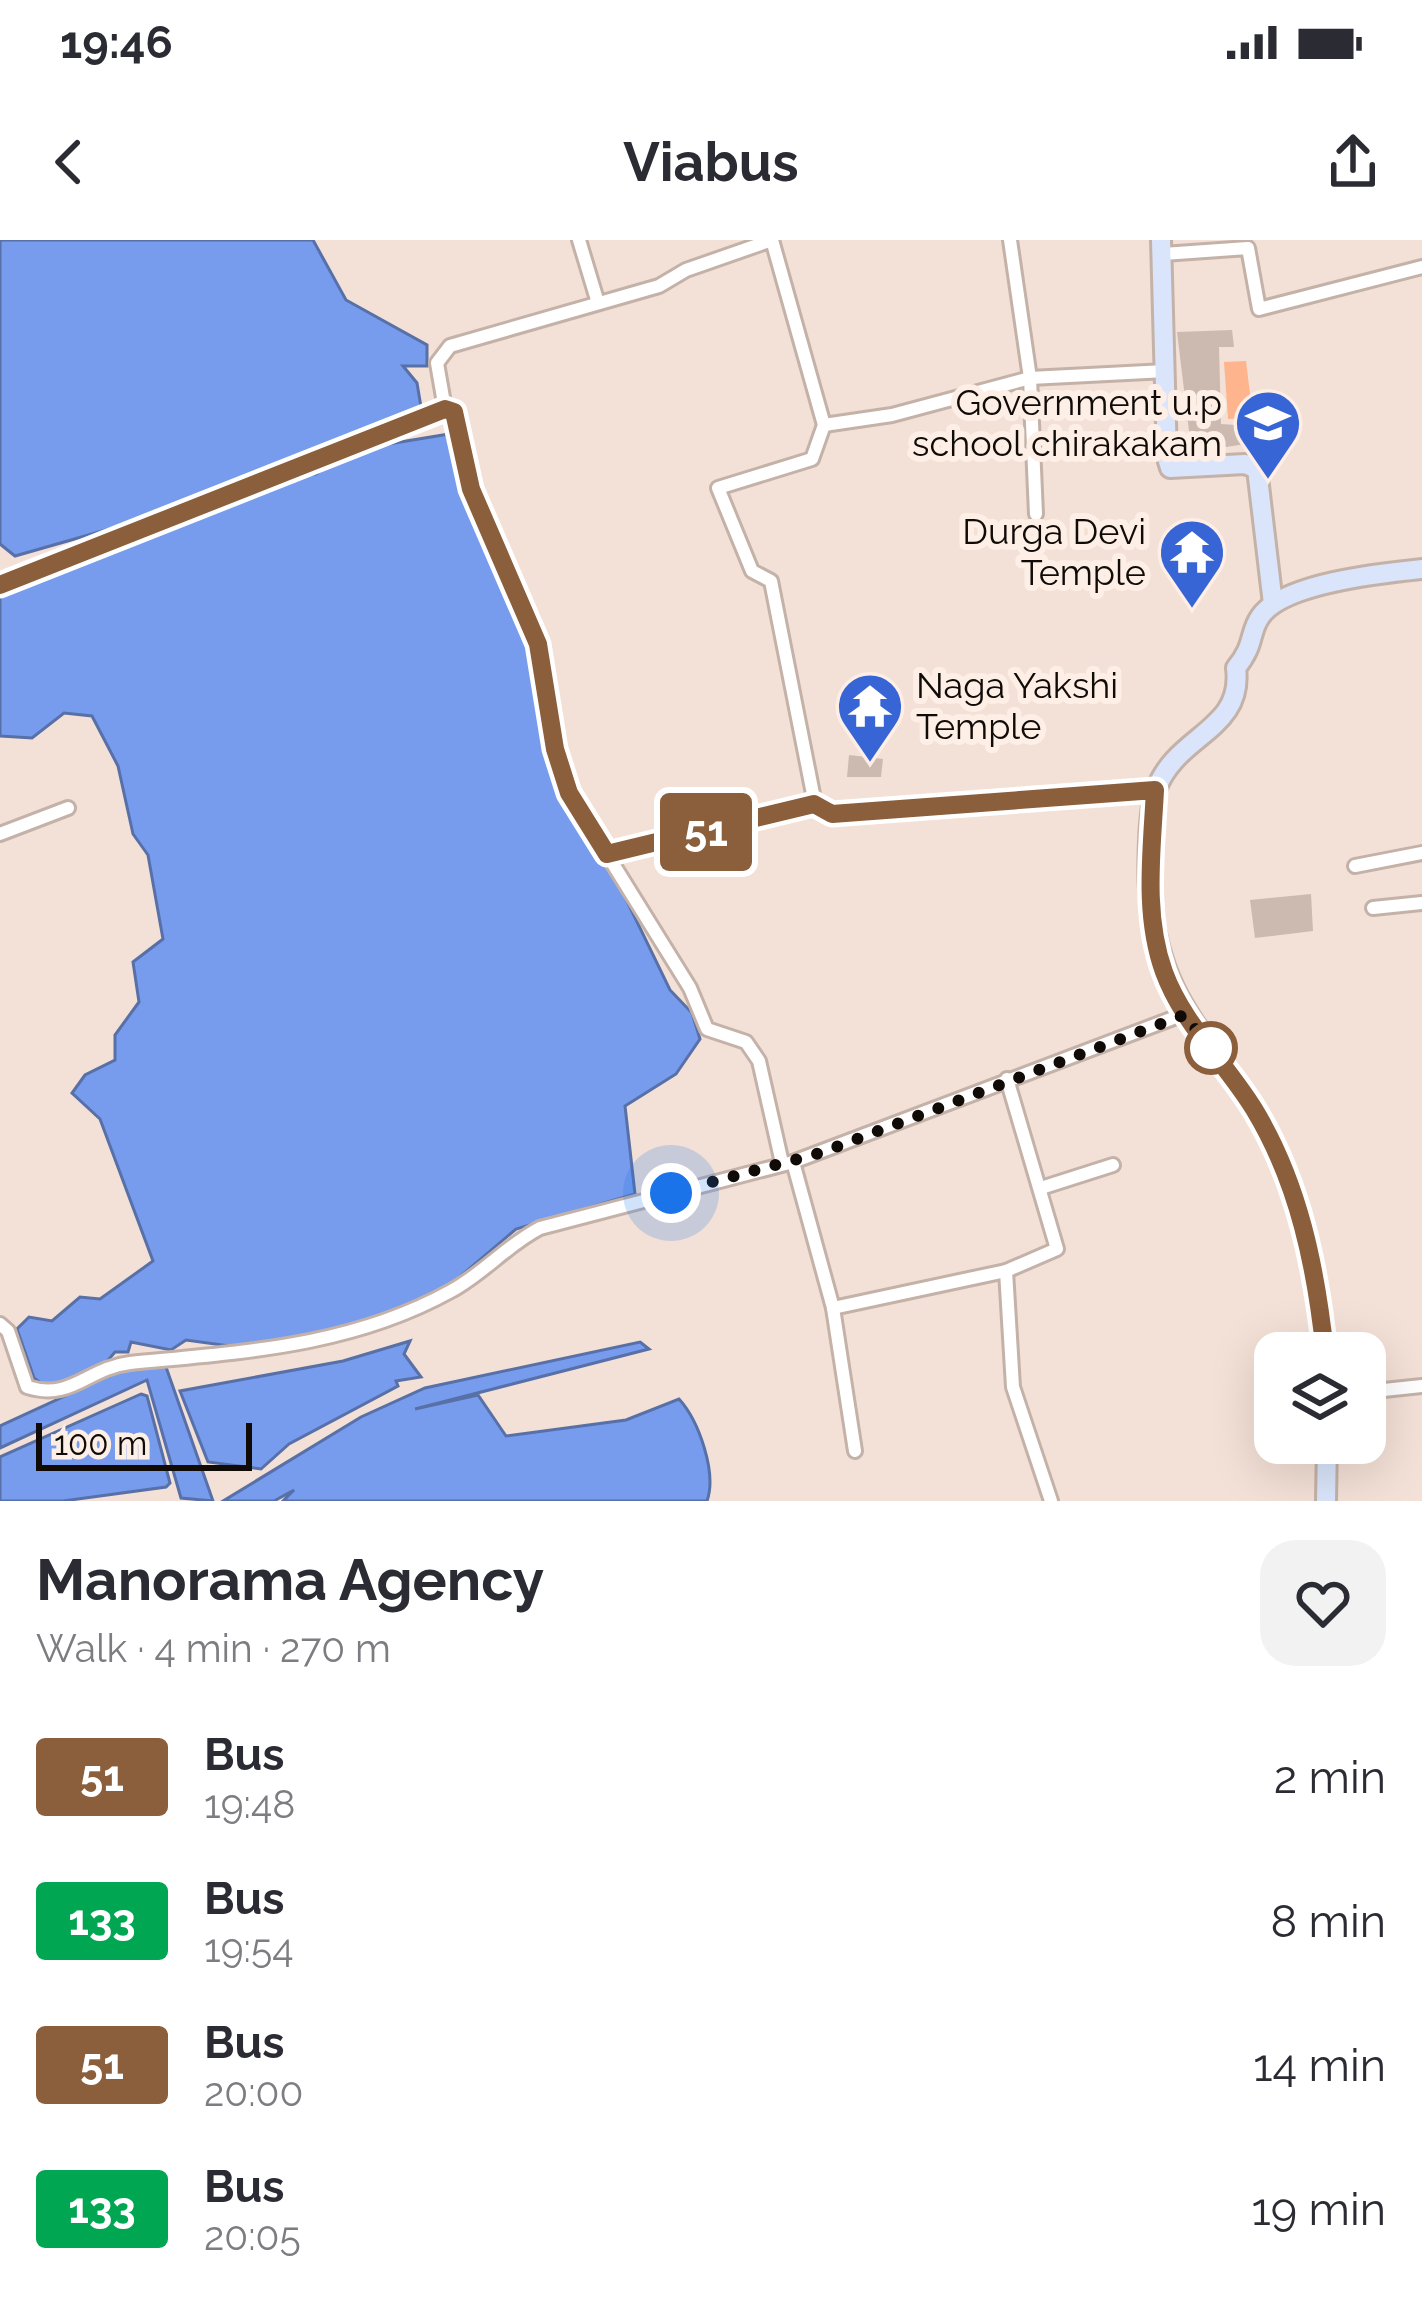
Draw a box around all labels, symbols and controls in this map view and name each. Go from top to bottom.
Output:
text: 19:46 [60,16,173,69]
icon: back [36,129,102,195]
icon: share [1320,129,1386,195]
text: Viabus [623,130,799,194]
place label: Government u.p school chirakakam [912,381,1222,464]
school or university icon: Government u.p school chirakakam [1233,388,1303,482]
place label: Durga Devi Temple [962,510,1146,593]
temple icon: Durga Devi Temple [1157,517,1227,611]
place label: Naga Yakshi Temple [916,664,1118,747]
temple icon: Naga Yakshi Temple [835,671,905,765]
line badge: 51 [652,793,760,871]
text: 51 [684,807,728,856]
unlabelled marker [1186,1023,1236,1073]
your location [641,1163,701,1223]
map controls [1254,1332,1386,1464]
button: layers [1254,1332,1386,1464]
scale bar [36,1417,252,1470]
text: 100 m [54,1424,147,1463]
button: heart [1260,1540,1386,1666]
text: Manorama Agency [36,1546,544,1613]
text: Walk · 4 min · 270 m [36,1625,391,1671]
text: Bus [204,1728,285,1781]
text: 2 min [1274,1751,1386,1804]
text: 51 [80,1752,124,1801]
text: 19:48 [204,1781,295,1827]
text: Bus [204,1872,285,1925]
text: 8 min [1270,1895,1386,1948]
text: 133 [68,1896,136,1945]
text: 19:54 [204,1925,293,1971]
text: Bus [204,2016,285,2069]
text: 14 min [1253,2039,1386,2092]
text: 51 [80,2040,124,2089]
text: 20:00 [204,2069,303,2115]
text: Bus [204,2160,285,2213]
text: 19 min [1251,2183,1386,2236]
text: 133 [68,2184,136,2233]
text: 20:05 [204,2213,301,2259]

